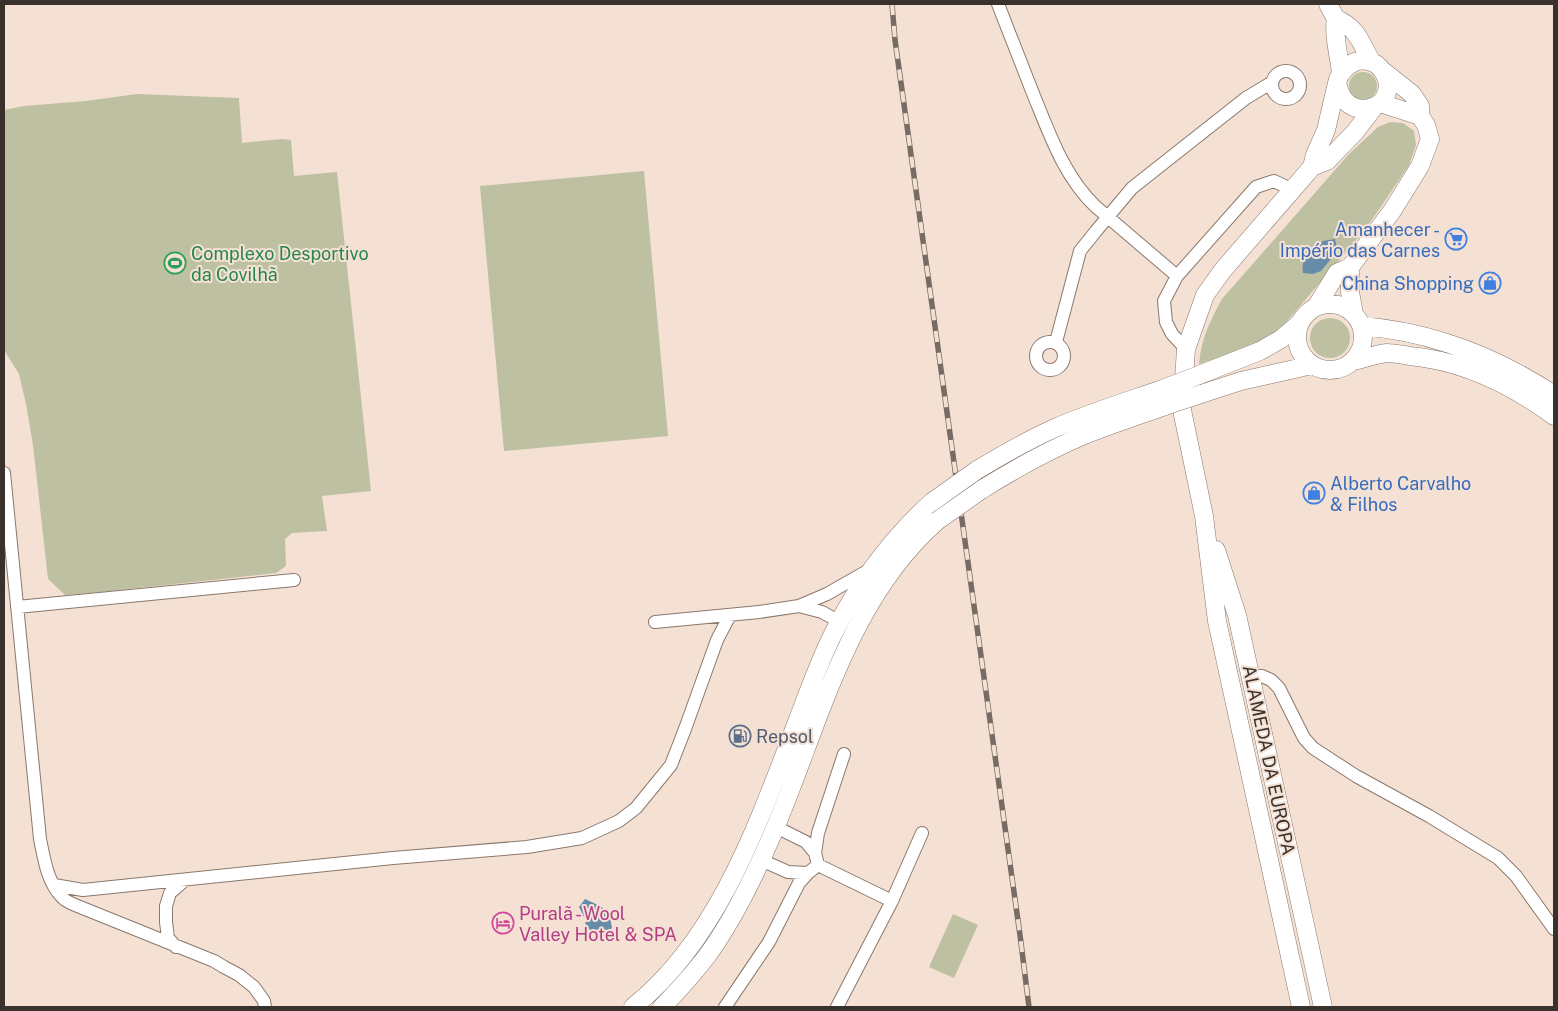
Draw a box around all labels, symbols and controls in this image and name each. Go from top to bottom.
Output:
place label: Amanhecer - Império das Carnes [1280,219,1440,261]
supermarket icon: Amanhecer - Império das Carnes [1444,227,1468,251]
place label: Complexo Desportivo da Covilhã [191,243,369,285]
sports icon: Complexo Desportivo da Covilhã [163,251,187,275]
shop icon: China Shopping [1478,271,1502,295]
place label: China Shopping [1342,273,1474,294]
place label: Alberto Carvalho & Filhos [1330,473,1471,515]
shop icon: Alberto Carvalho & Filhos [1302,481,1326,505]
street label: ALAMEDA DA EUROPA [1239,663,1299,857]
fuel station icon: Repsol [728,724,752,748]
place label: Repsol [756,726,813,747]
place label: Puralã - Wool Valley Hotel & SPA [519,903,677,945]
hotel icon: Puralã - Wool Valley Hotel & SPA [491,911,515,935]

